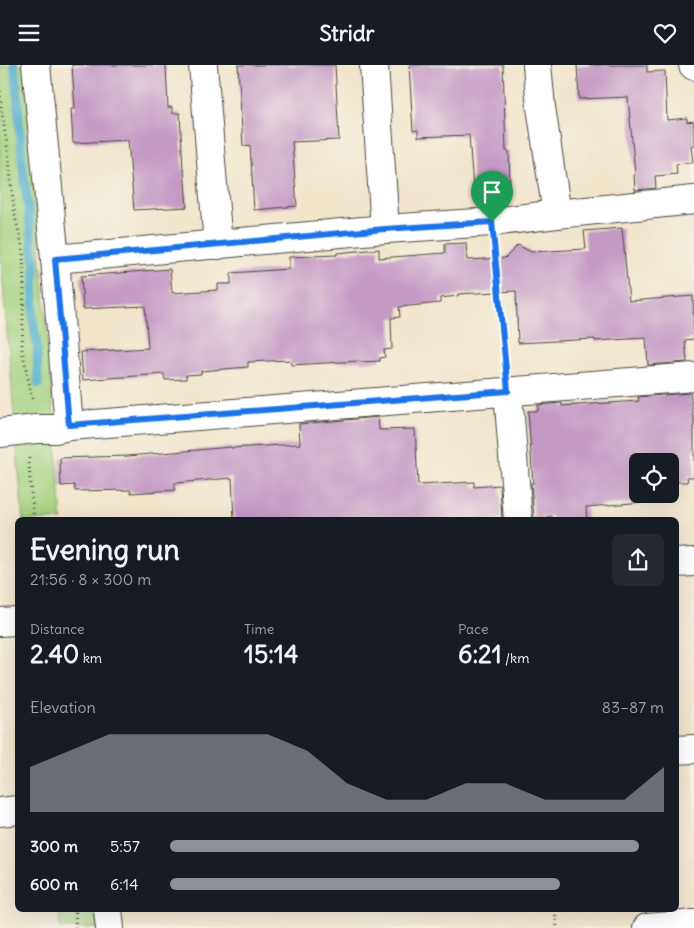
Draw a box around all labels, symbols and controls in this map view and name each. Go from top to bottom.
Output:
icon: menu [15,19,43,47]
text: Stridr [319,19,375,47]
icon: heart [651,19,679,47]
pin [471,171,513,222]
icon: arrive [478,178,506,206]
map controls [629,453,679,503]
button: locate [629,453,679,503]
text: Evening run [30,532,180,568]
button: share [612,534,664,586]
text: 21:56 · 8 × 300 m [30,569,151,589]
text: Distance [30,620,85,638]
text: Time [244,620,274,638]
text: Pace [458,620,488,638]
text: 2.40 [30,638,79,670]
text: 15:14 [244,638,298,670]
text: 6:21 [458,638,502,670]
text: km [79,649,102,667]
text: /km [502,649,530,667]
text: Elevation [30,697,96,717]
text: 83–87 m [602,697,664,717]
text: 300 m [30,836,78,856]
text: 5:57 [110,836,140,856]
text: 600 m [30,874,78,894]
text: 6:14 [110,874,138,894]

